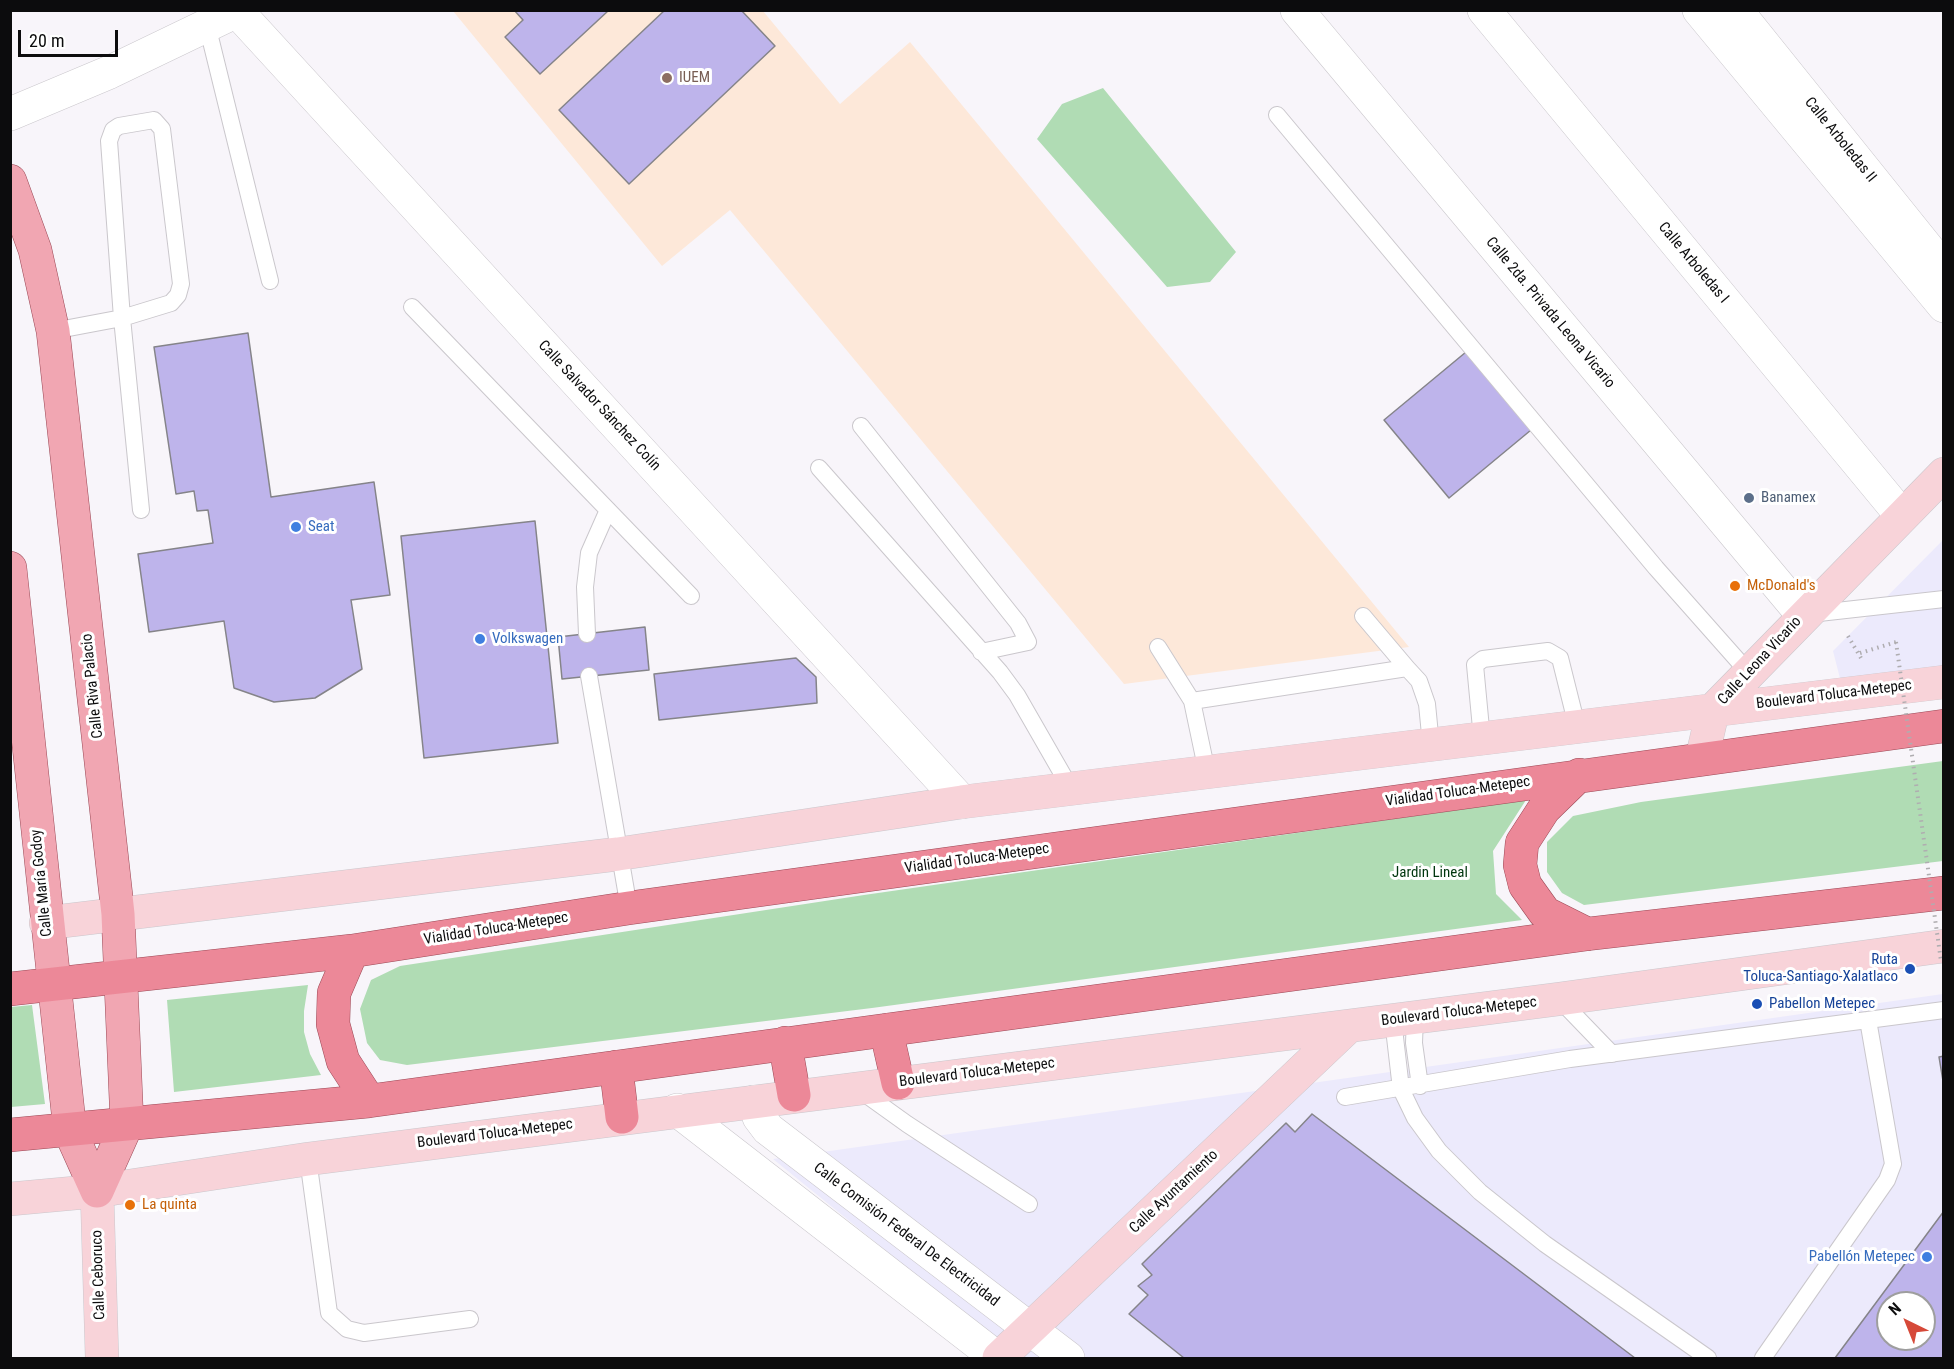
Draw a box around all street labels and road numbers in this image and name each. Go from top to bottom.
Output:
street label: Calle Arboledas II [1800,94,1880,186]
street label: Calle Arboledas I [1654,219,1732,307]
street label: Calle 2da. Privada Leona Vicario [1482,234,1618,392]
street label: Calle Salvador Sánchez Colín [534,337,664,475]
street label: Calle Leona Vicario [1714,613,1806,709]
street label: Calle Riva Palacio [79,633,107,739]
street label: Boulevard Toluca-Metepec [1755,677,1913,713]
street label: Vialidad Toluca-Metepec [1385,773,1531,811]
street label: Calle María Godoy [27,828,57,938]
street label: Vialidad Toluca-Metepec [904,840,1050,878]
street label: Vialidad Toluca-Metepec [423,909,569,949]
street label: Boulevard Toluca-Metepec [1380,994,1538,1030]
street label: Boulevard Toluca-Metepec [898,1055,1056,1091]
street label: Boulevard Toluca-Metepec [416,1116,574,1152]
street label: Calle Ayuntamiento [1126,1146,1222,1238]
street label: Calle Comisión Federal De Electricidad [810,1159,1002,1311]
street label: Calle Ceboruco [88,1230,110,1320]

